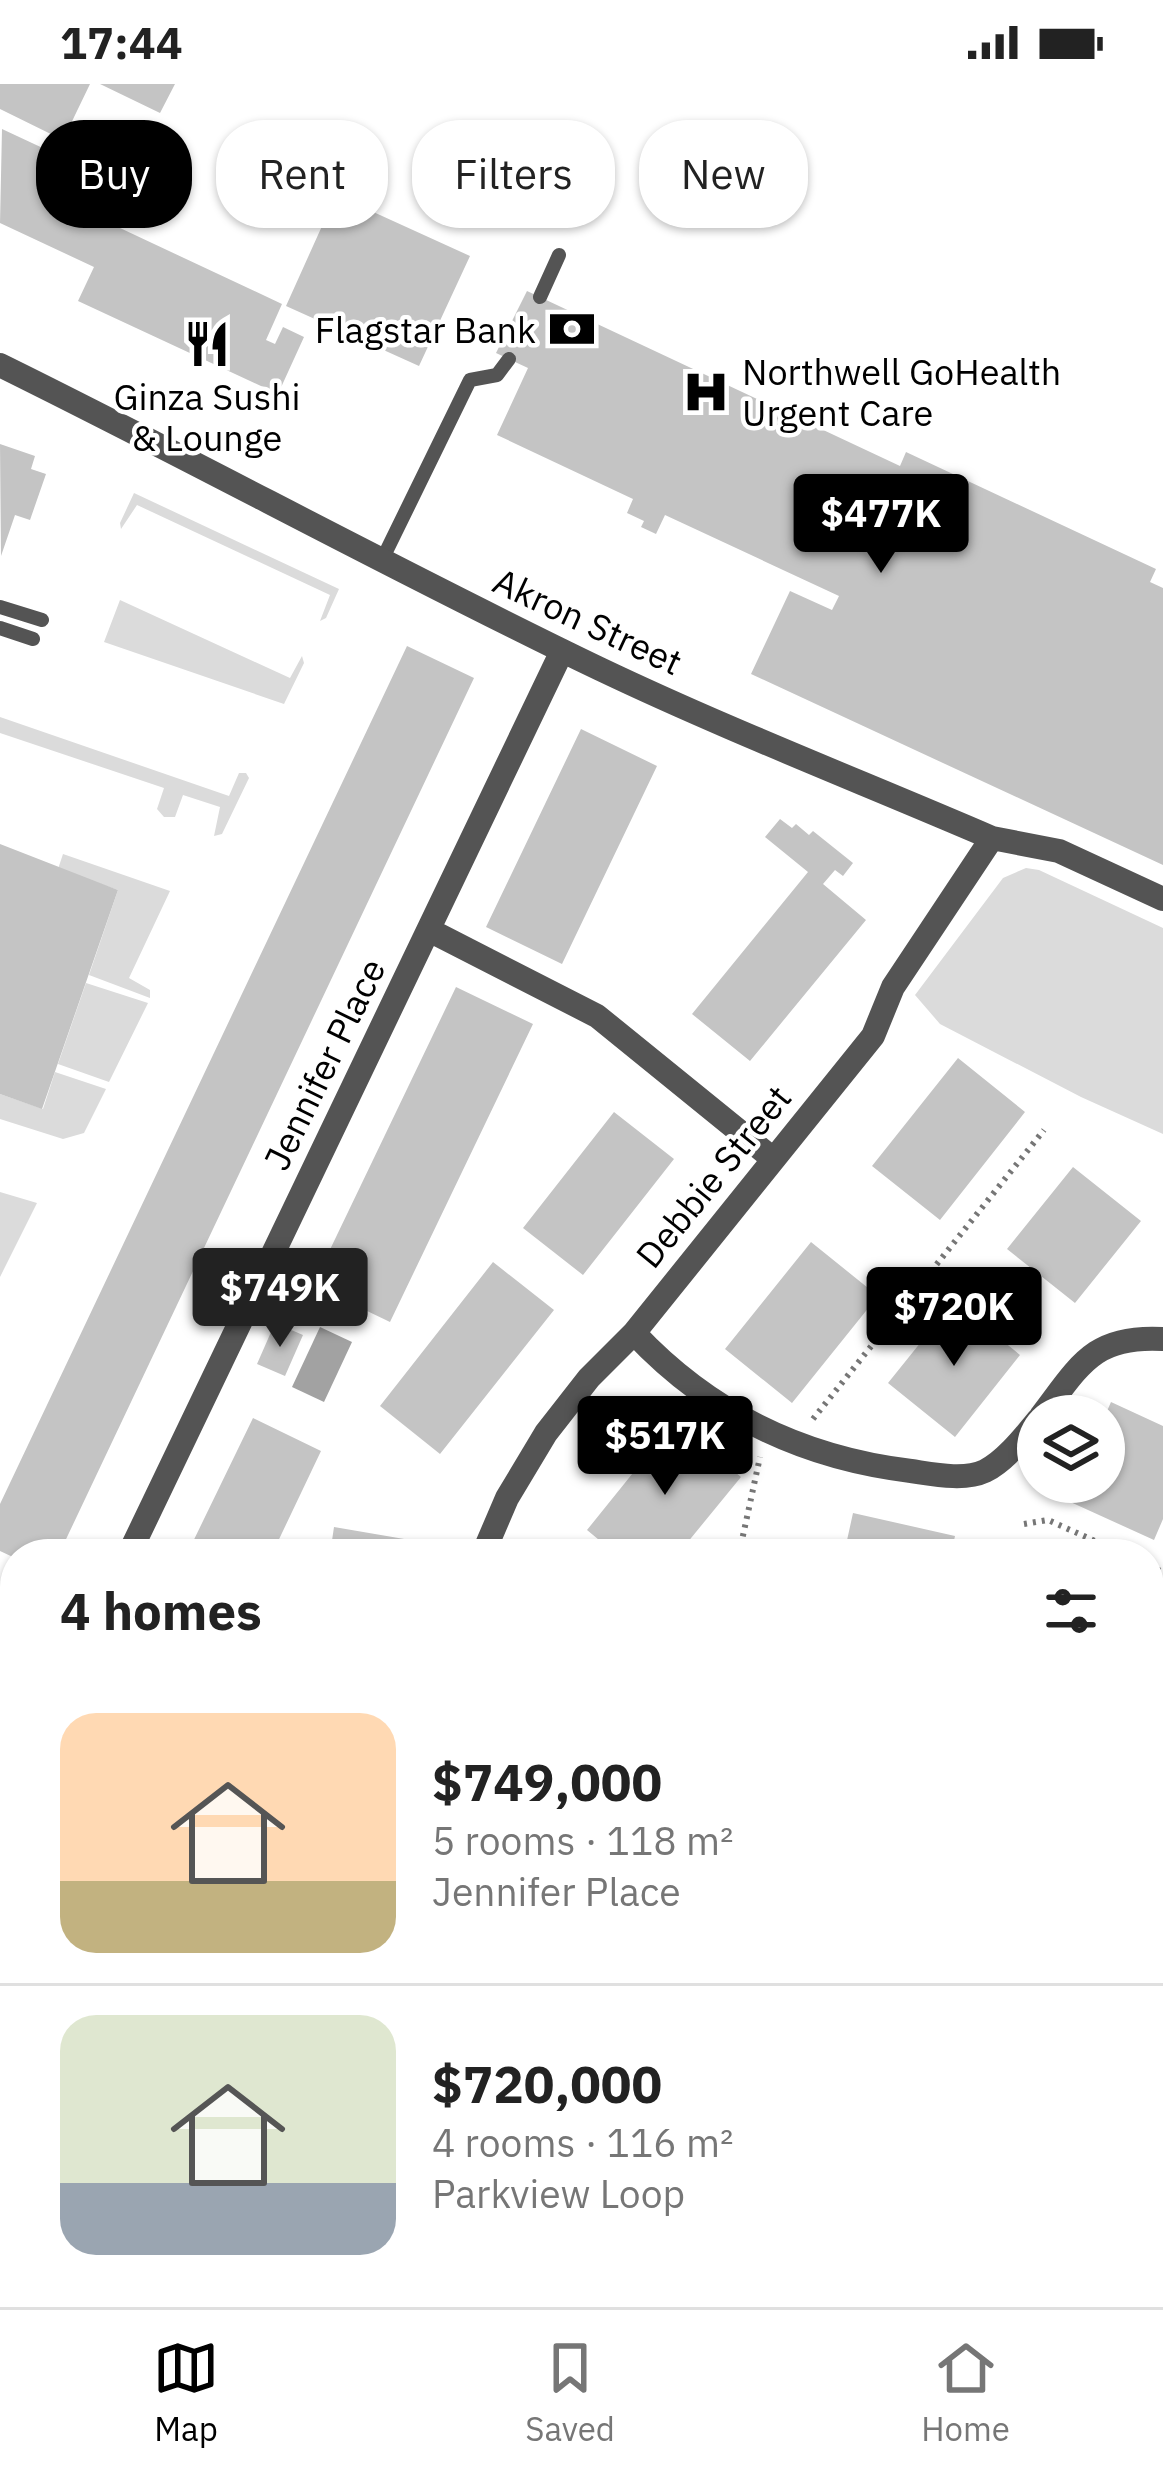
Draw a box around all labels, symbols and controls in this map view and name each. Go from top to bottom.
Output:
text: 17:44 [60,13,183,71]
chip: Buy [36,120,192,228]
chip: Rent [216,120,388,228]
chip: Filters [412,120,615,228]
chip: New [639,120,808,228]
bank icon: Flagstar Bank [547,304,597,354]
place label: Flagstar Bank [315,306,536,353]
restaurant icon: Ginza Sushi & Lounge [182,319,232,369]
place label: Northwell GoHealth Urgent Care [742,348,1061,436]
hospital icon: Northwell GoHealth Urgent Care [681,367,731,417]
place label: Ginza Sushi & Lounge [113,373,301,461]
pin: $477K [797,474,965,576]
text: $477K [821,487,941,538]
street label: Akron Street [486,557,690,685]
street label: Jennifer Place [253,951,395,1177]
street label: Debbie Street [625,1075,801,1277]
pin: $749K [196,1248,364,1350]
text: $749K [220,1261,340,1312]
pin: $720K [870,1267,1038,1369]
text: $720K [894,1280,1014,1331]
map controls [1017,1395,1125,1503]
button: layers [1017,1395,1125,1503]
pin: $517K [581,1396,749,1498]
text: $517K [605,1409,725,1460]
text: 4 homes [60,1578,262,1644]
icon: filters [1038,1578,1104,1644]
text: $749,000 [432,1749,662,1815]
icon: home [156,1761,300,1905]
text: 5 rooms · 118 m² [432,1815,734,1866]
text: Jennifer Place [432,1866,681,1917]
text: $720,000 [432,2051,662,2117]
icon: home [156,2063,300,2207]
text: 4 rooms · 116 m² [432,2117,734,2168]
text: Parkview Loop [432,2168,685,2219]
tab: Map [153,2335,219,2450]
tab: Saved [525,2335,615,2450]
tab: Home [921,2335,1010,2450]

